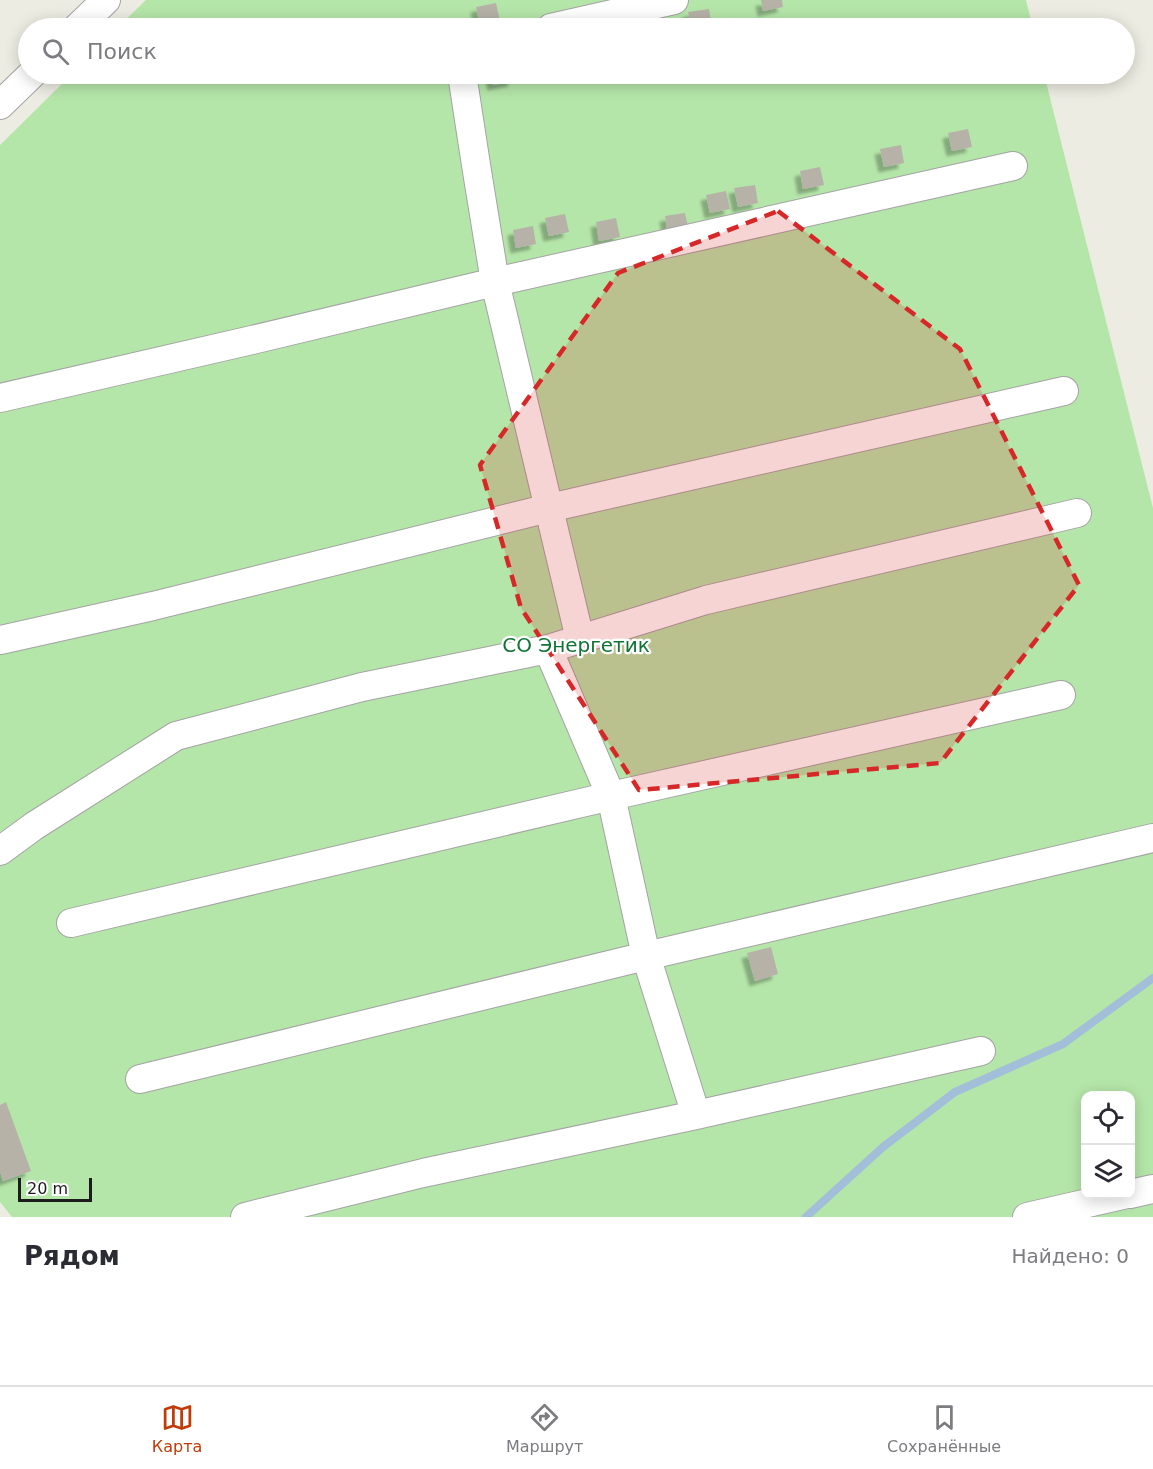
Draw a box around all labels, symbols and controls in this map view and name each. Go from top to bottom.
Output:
search box [18,18,1135,84]
icon: search [39,35,72,68]
text: Поиск [87,39,157,64]
park label: СО Энергетик [502,633,650,657]
map controls [1081,1091,1135,1199]
button: locate [1081,1091,1135,1145]
button: layers [1081,1145,1135,1199]
scale bar [18,1175,92,1202]
text: 20 m [27,1179,68,1198]
text: Рядом [24,1241,120,1271]
text: Найдено: 0 [1011,1244,1129,1268]
tab: Карта [152,1401,202,1456]
tab: Маршрут [506,1401,583,1456]
tab: Сохранённые [887,1401,1001,1456]

